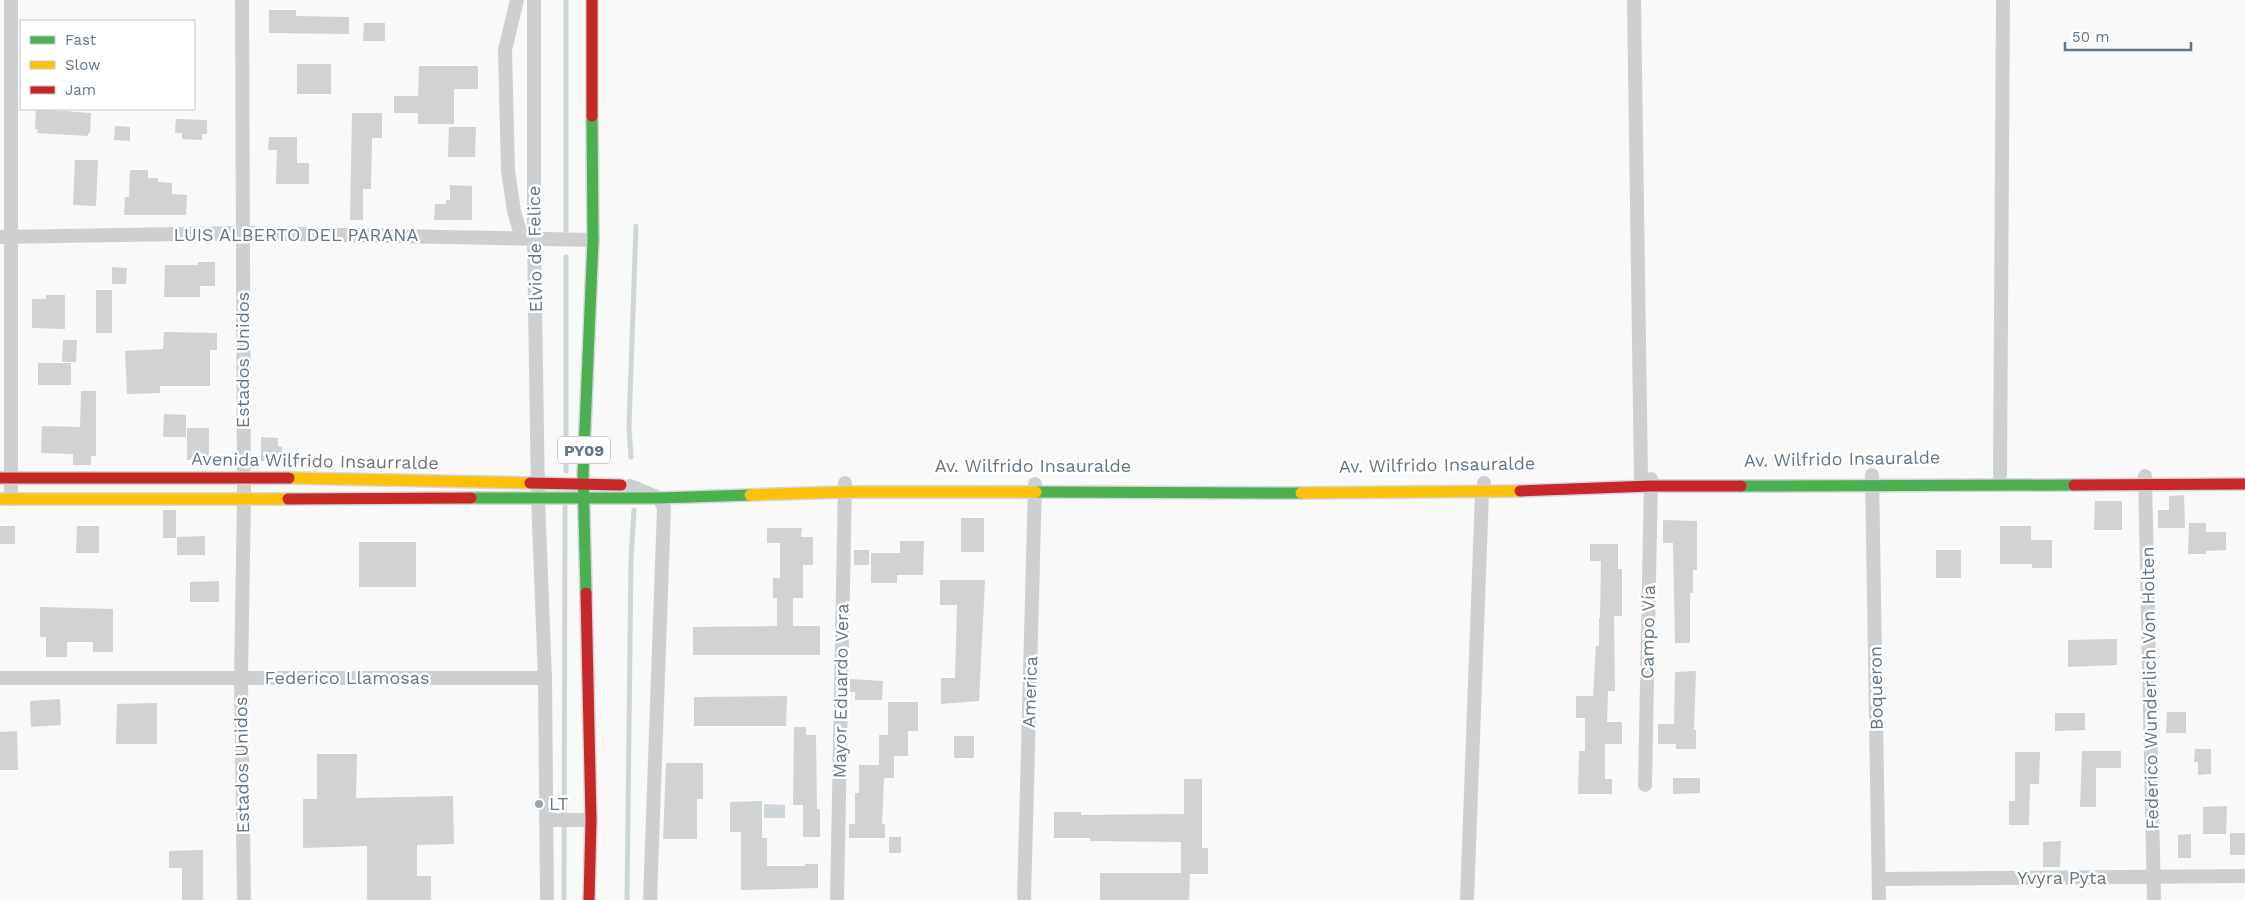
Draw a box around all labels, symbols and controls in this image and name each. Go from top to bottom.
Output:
legend [20,20,195,110]
scale bar [2065,20,2191,52]
text: 50 m [2072,28,2109,46]
text: Fast [65,31,97,49]
text: Slow [65,56,101,74]
text: Jam [65,81,96,99]
street label: Elvio de Felice [523,185,546,313]
street label: LUIS ALBERTO DEL PARANA [174,224,419,245]
street label: Estados Unidos [232,292,253,428]
road number: PY09 [558,436,610,464]
street label: Av. Wilfrido Insauralde [1744,446,1940,471]
street label: Avenida Wilfrido Insaurralde [191,448,439,473]
street label: Av. Wilfrido Insauralde [1339,452,1535,477]
street label: Av. Wilfrido Insauralde [935,455,1131,476]
street label: Federico Wunderlich Von Holten [2137,546,2162,830]
street label: Campo Vía [1636,585,1659,679]
street label: Mayor Eduardo Vera [828,603,853,779]
street label: Boqueron [1864,646,1887,730]
street label: America [1018,656,1041,728]
street label: Federico Llamosas [265,667,429,688]
street label: Estados Unidos [230,697,253,833]
place label: LT [549,793,568,814]
marker: LT [533,798,545,810]
street label: Yvyra Pyta [2017,867,2107,888]

